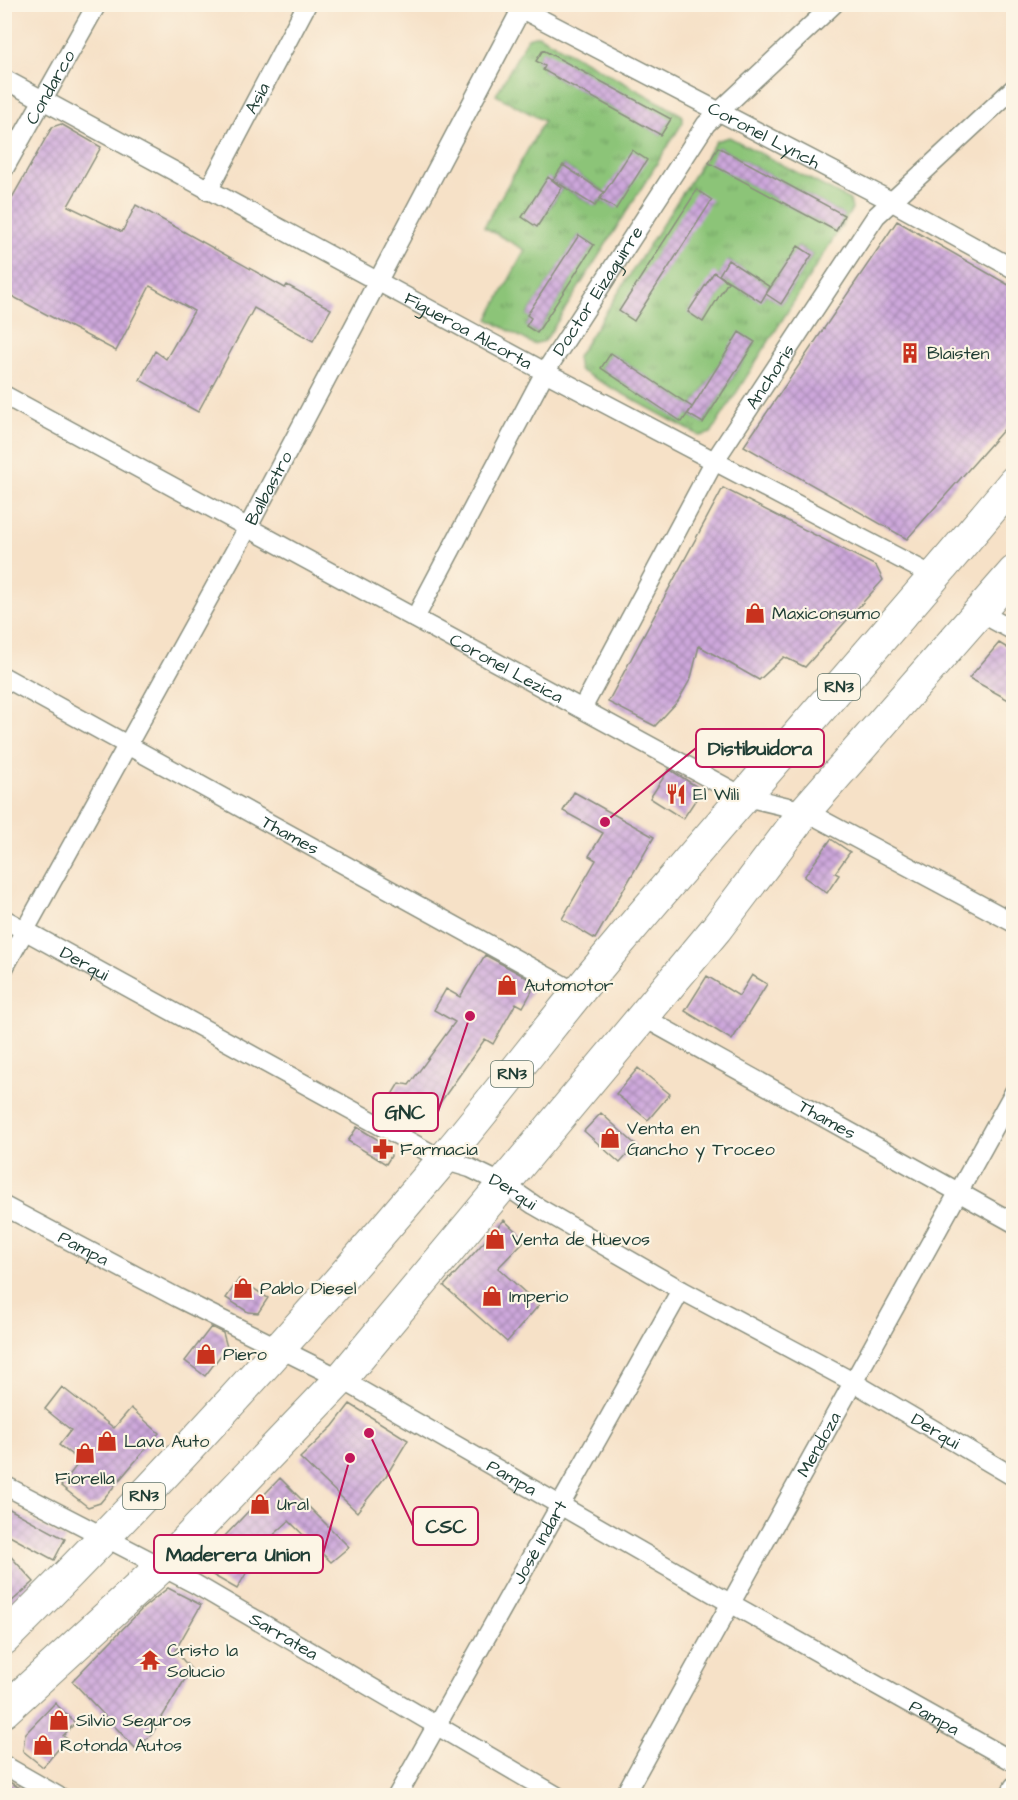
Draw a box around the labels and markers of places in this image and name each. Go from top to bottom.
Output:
building icon: Blaisten [898,341,922,365]
place label: Blaisten [927,341,990,366]
shop icon: Maxiconsumo [743,601,767,625]
place label: Maxiconsumo [772,601,880,626]
callout: Distibuidora [696,729,824,767]
restaurant icon: El Wili [664,782,688,806]
place label: El Wili [693,782,739,807]
shop icon: Automotor [495,973,519,997]
place label: Automotor [524,973,614,998]
callout: GNC [373,1093,438,1131]
place label: Venta en Gancho y Troceo [627,1116,775,1163]
shop icon: Venta en Gancho y Troceo [598,1126,622,1150]
pharmacy icon: Farmacia [371,1137,395,1161]
place label: Farmacia [400,1137,478,1162]
shop icon: Venta de Huevos [483,1227,507,1251]
place label: Venta de Huevos [512,1227,650,1252]
shop icon: Pablo Diesel [231,1276,255,1300]
place label: Pablo Diesel [260,1276,357,1301]
shop icon: Imperio [480,1284,504,1308]
place label: Imperio [509,1284,568,1309]
shop icon: Piero [194,1342,218,1366]
place label: Piero [223,1342,267,1367]
shop icon: Lava Auto [95,1429,119,1453]
place label: Lava Auto [124,1429,209,1454]
shop icon: Fiorella [73,1441,97,1465]
place label: Fiorella [55,1466,115,1491]
shop icon: Ural [248,1492,272,1516]
place label: Ural [277,1492,309,1517]
callout: CSC [413,1507,478,1545]
callout: Maderera Union [154,1535,323,1573]
place label: Cristo la Solucio [167,1638,238,1684]
temple icon: Cristo la Solucio [138,1648,162,1672]
shop icon: Silvio Seguros [47,1708,71,1732]
place label: Silvio Seguros [76,1708,191,1734]
shop icon: Rotonda Autos [31,1733,55,1757]
place label: Rotonda Autos [60,1733,182,1758]

